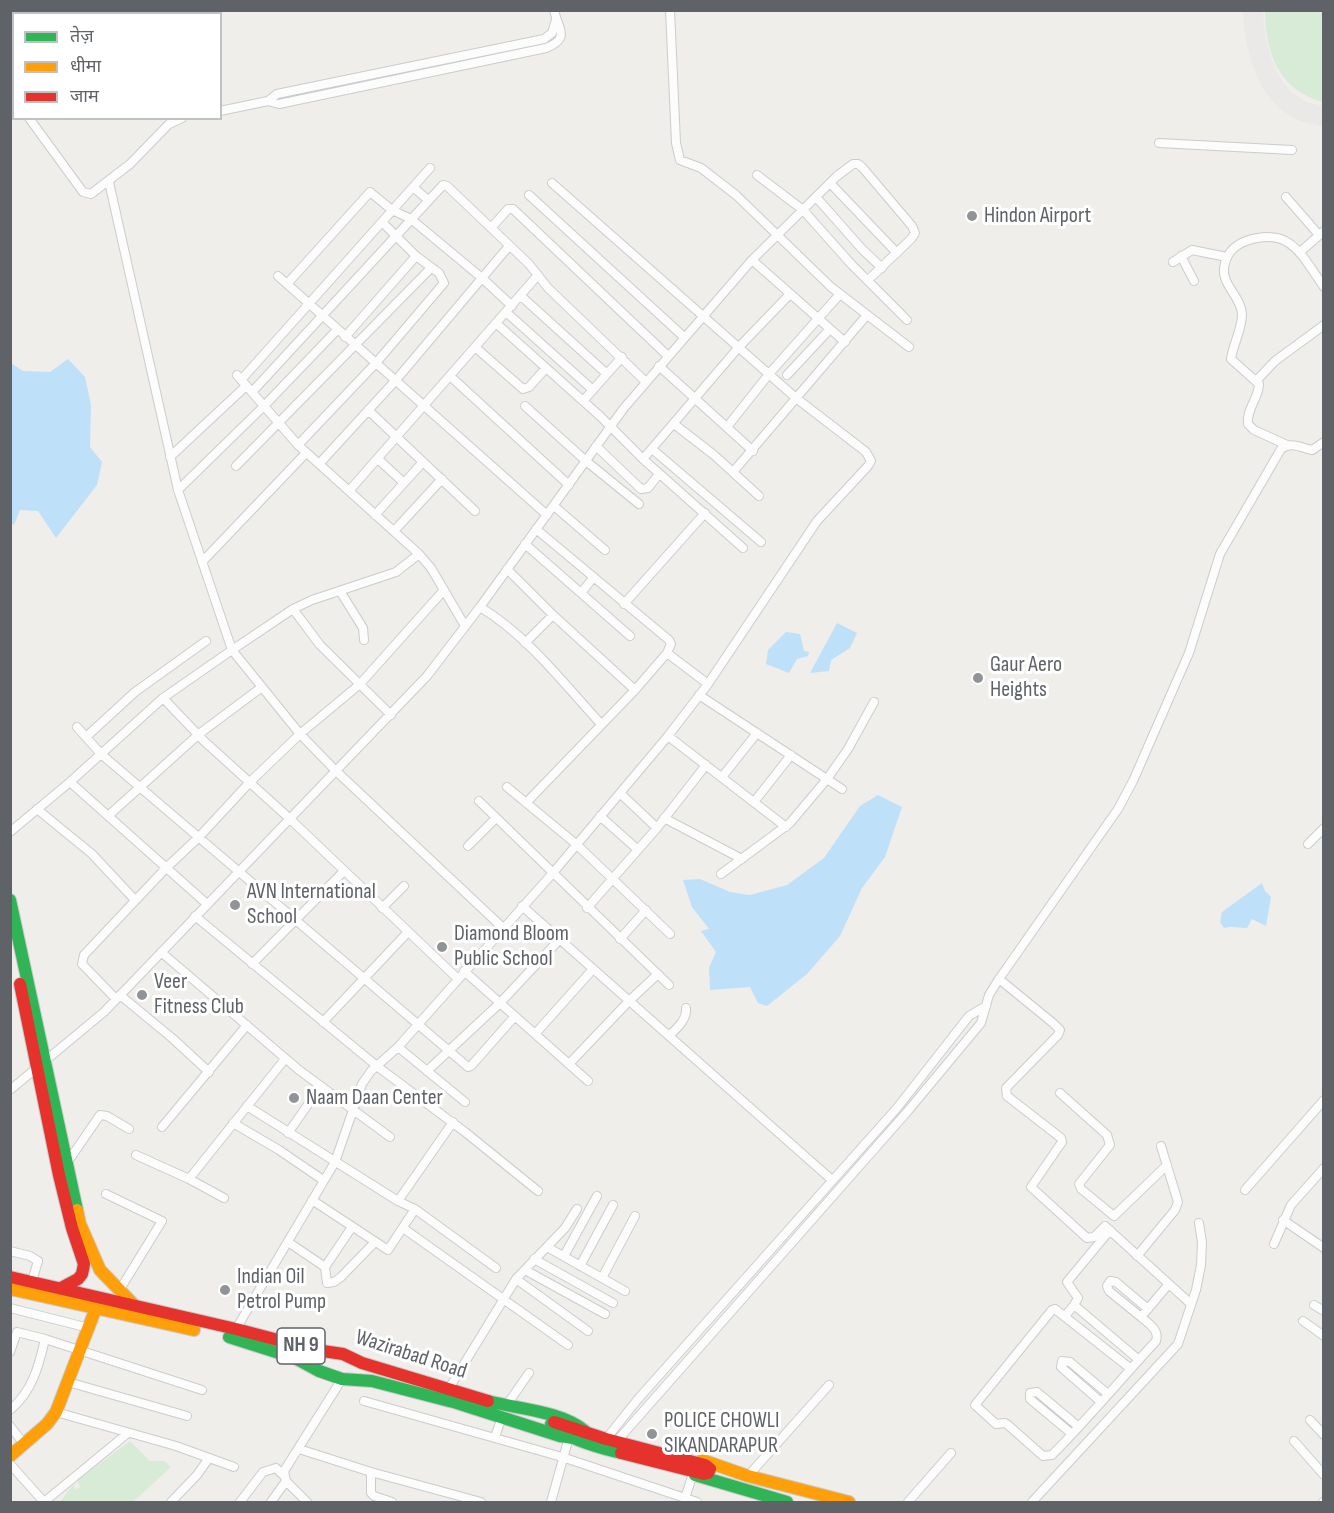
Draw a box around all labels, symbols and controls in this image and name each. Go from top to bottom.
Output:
legend [12,12,222,120]
text: तेज़ [70,26,94,47]
text: धीमा [70,56,101,77]
text: जाम [70,86,99,107]
place label: Hindon Airport [984,203,1091,229]
marker: Hindon Airport [965,209,979,223]
place label: Gaur Aero Heights [990,652,1062,704]
marker: Gaur Aero Heights [971,671,985,685]
place label: AVN International School [247,879,376,930]
marker: AVN International School [228,898,242,912]
place label: Diamond Bloom Public School [454,921,569,972]
marker: Diamond Bloom Public School [435,940,449,954]
place label: Veer Fitness Club [154,969,244,1020]
marker: Veer Fitness Club [135,988,149,1002]
place label: Naam Daan Center [306,1085,443,1111]
marker: Naam Daan Center [287,1091,301,1105]
place label: Indian Oil Petrol Pump [237,1264,326,1316]
marker: Indian Oil Petrol Pump [218,1283,232,1297]
street label: Wazirabad Road [352,1325,470,1385]
road number: NH 9 [277,1328,325,1364]
place label: POLICE CHOWLI SIKANDARAPUR [664,1408,779,1460]
marker: POLICE CHOWLI SIKANDARAPUR [645,1427,659,1441]

